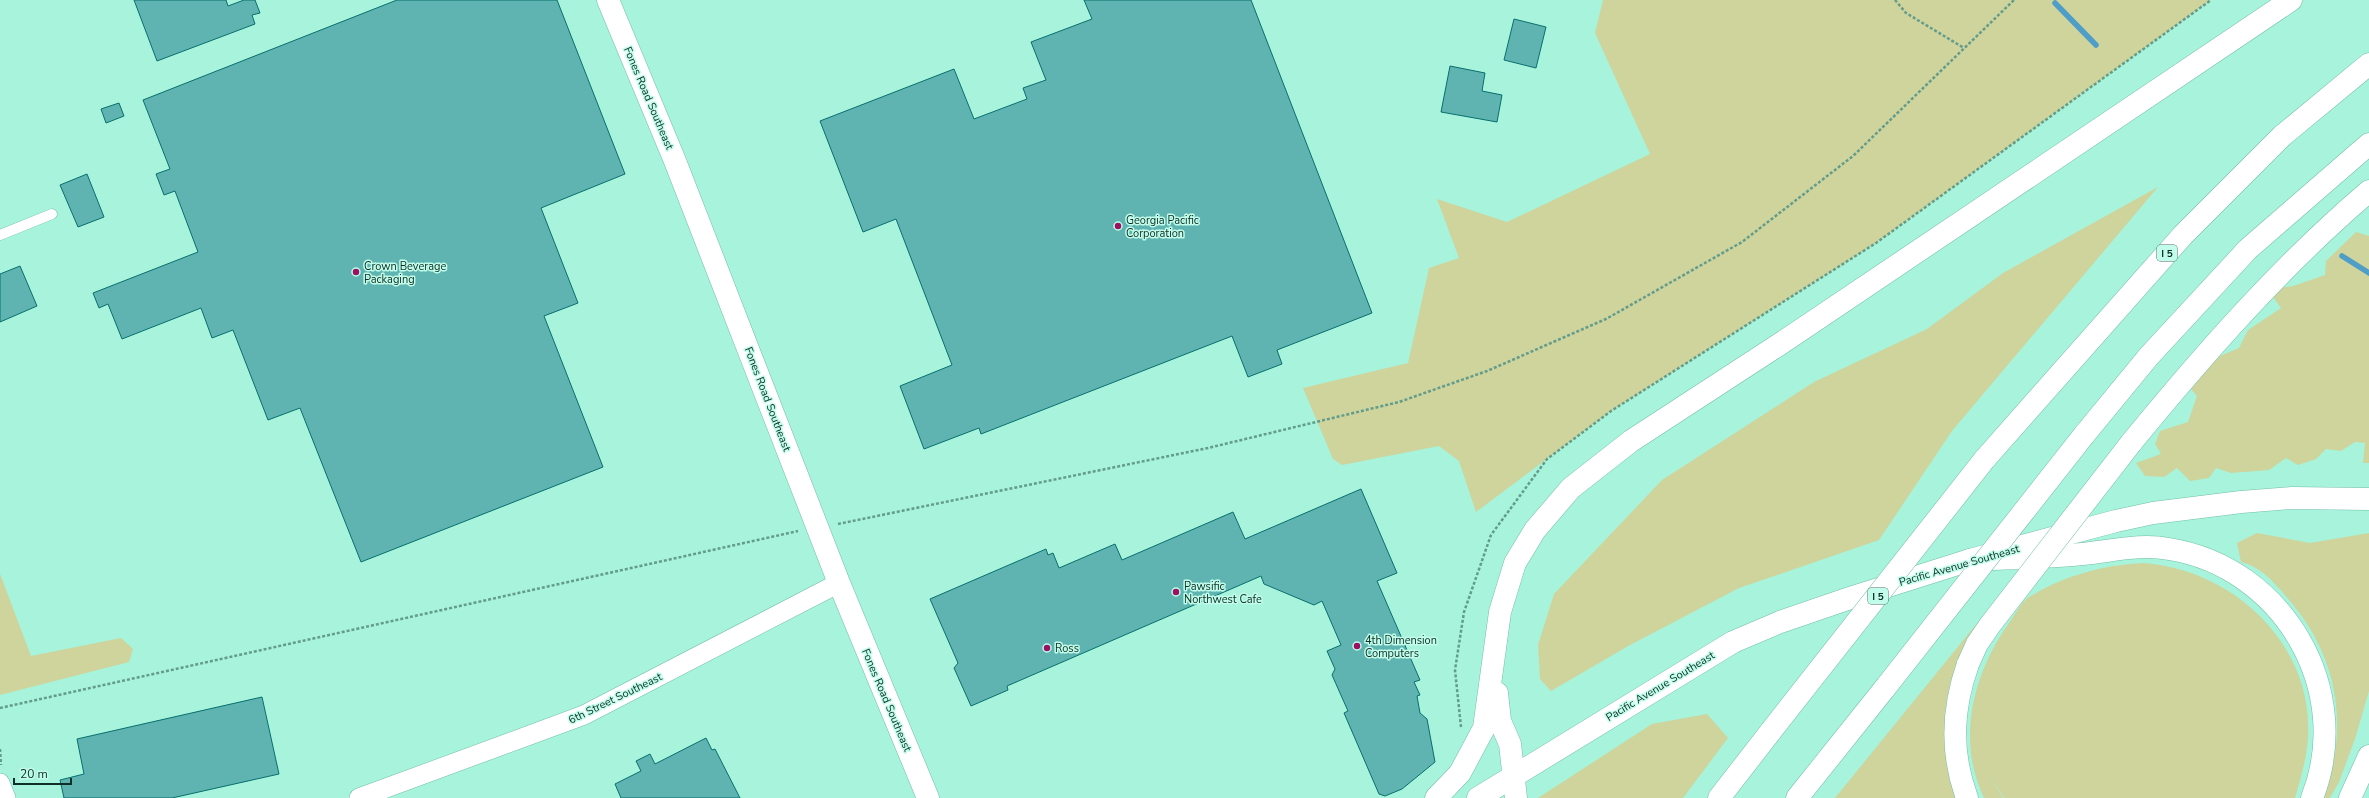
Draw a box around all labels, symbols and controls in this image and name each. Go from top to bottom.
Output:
street label: Fones Road Southeast [620,44,677,152]
place label: Georgia Pacific Corporation [1126,213,1199,241]
marker: Georgia Pacific Corporation [1113,221,1123,231]
road number: I 5 [2157,245,2177,261]
place label: Crown Beverage Packaging [364,259,446,287]
marker: Crown Beverage Packaging [351,267,361,277]
street label: Fones Road Southeast [741,345,794,454]
street label: Pacific Avenue Southeast [1897,541,2021,590]
place label: Pawsific Northwest Cafe [1184,579,1262,607]
marker: Pawsific Northwest Cafe [1171,587,1181,597]
road number: I 5 [1868,588,1888,604]
place label: 4th Dimension Computers [1365,633,1437,661]
place label: Ross [1055,641,1079,656]
marker: 4th Dimension Computers [1352,641,1362,651]
marker: Ross [1042,643,1052,653]
street label: Fones Road Southeast [858,646,915,754]
street label: Pacific Avenue Southeast [1603,648,1718,725]
street label: 6th Street Southeast [566,669,665,728]
scale bar [14,760,71,786]
text: 20 m [20,766,48,782]

